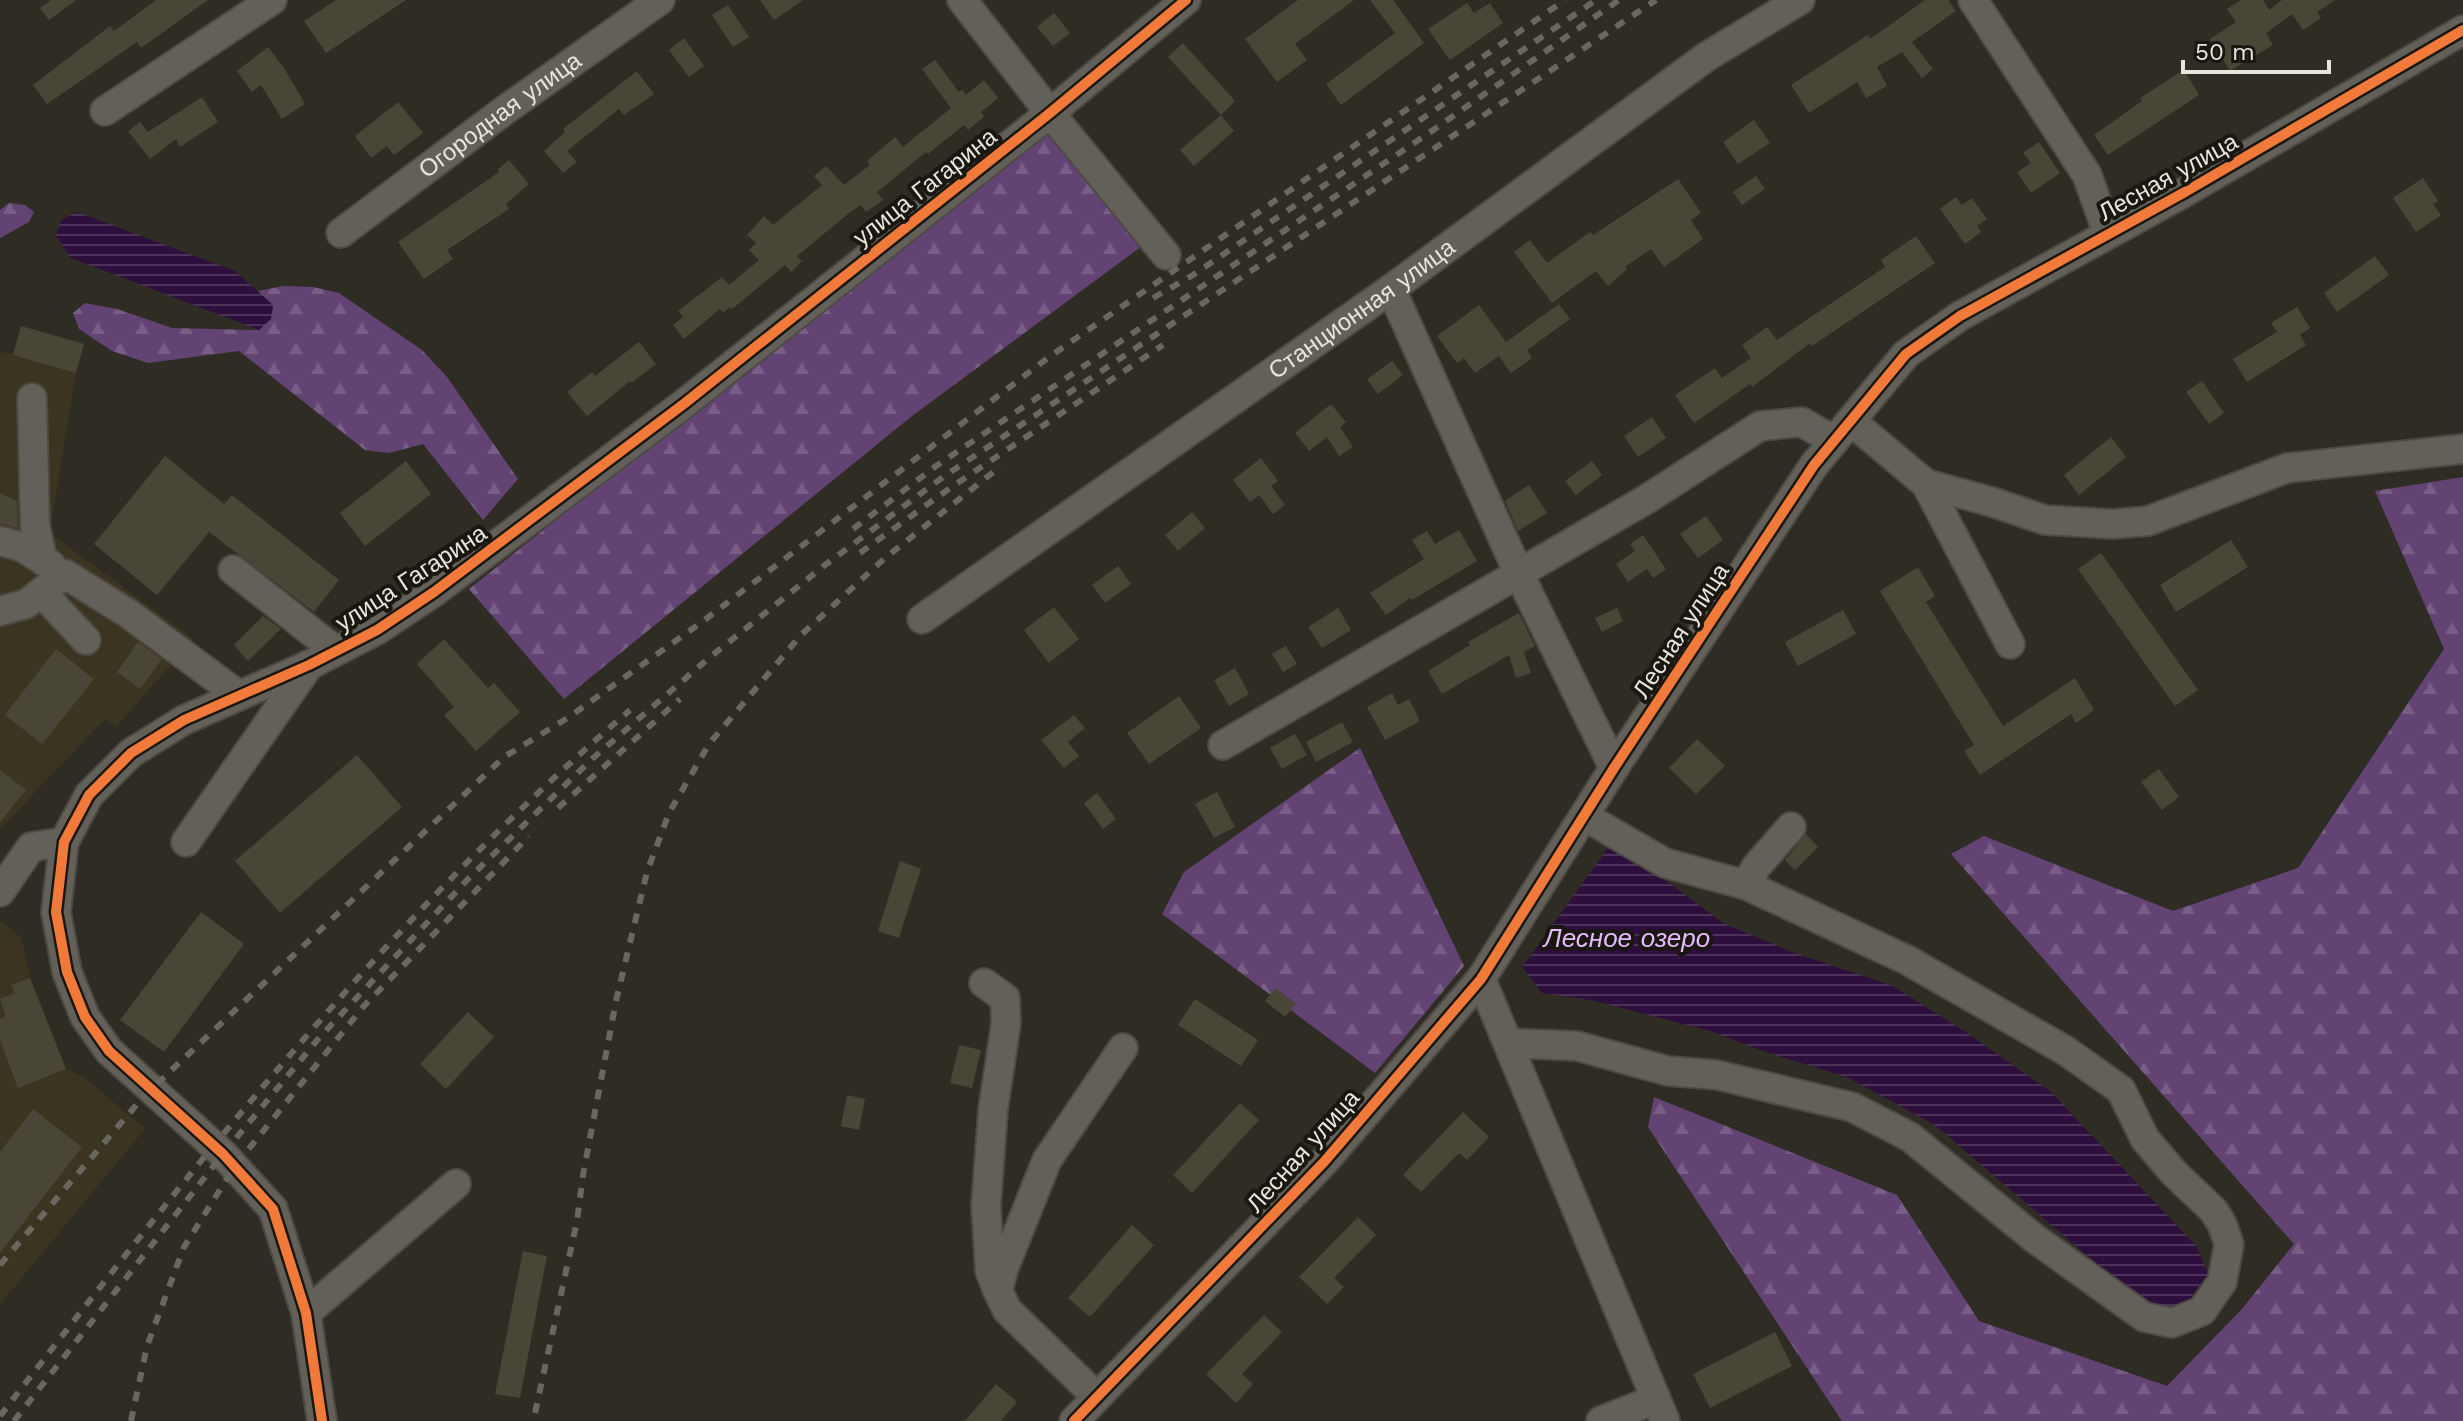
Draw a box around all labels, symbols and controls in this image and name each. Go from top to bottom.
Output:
scale bar [2183,24,2329,74]
text: 50 m [2195,38,2255,66]
street label: Огородная улица [413,46,587,184]
street label: улица Гагарина [848,122,1003,252]
street label: Лесная улица [2093,127,2243,227]
street label: Станционная улица [1263,232,1461,385]
street label: улица Гагарина [330,518,492,637]
street label: Лесная улица [1627,558,1735,704]
water label: Лесное озеро [1542,923,1710,953]
street label: Лесная улица [1241,1084,1366,1218]

